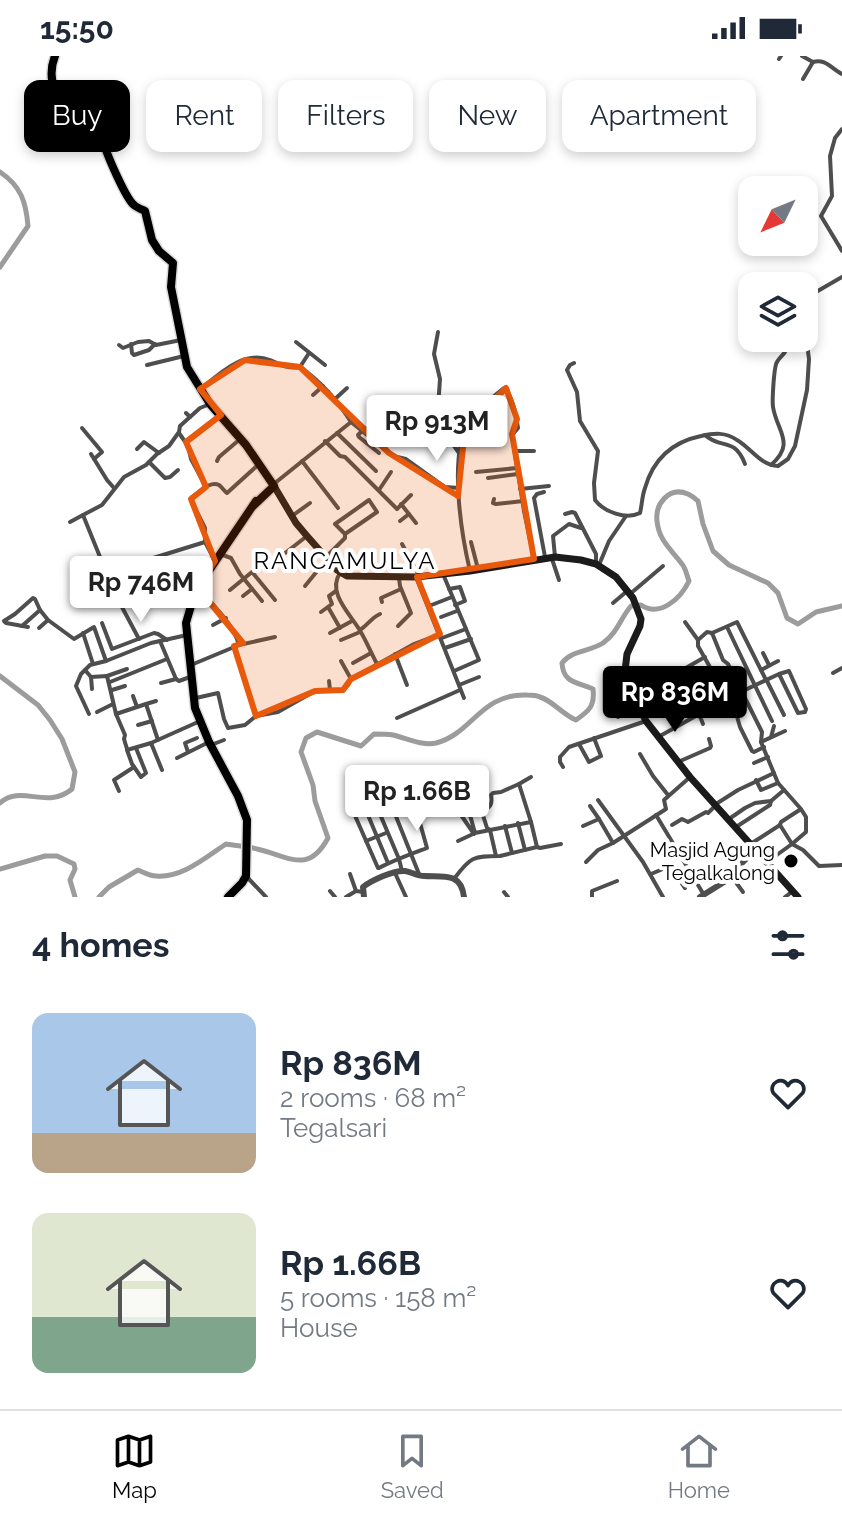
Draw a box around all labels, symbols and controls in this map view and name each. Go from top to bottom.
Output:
text: 15:50 [40,11,114,46]
chip: Buy [24,80,130,152]
chip: Rent [146,80,262,152]
chip: Filters [278,80,413,152]
chip: New [429,80,546,152]
chip: Apartment [562,80,756,152]
north arrow [738,176,818,256]
map controls [738,176,818,352]
button: layers [738,272,818,352]
pin: Rp 913M [363,395,511,463]
text: Rp 913M [384,406,490,436]
district label: RANCAMULYA [253,546,437,575]
pin: Rp 746M [67,556,215,624]
text: Rp 746M [88,567,194,597]
pin: Rp 836M [601,666,749,734]
text: Rp 836M [621,677,729,707]
pin: Rp 1.66B [334,765,500,833]
text: Rp 1.66B [363,776,471,806]
place label: Masjid Agung Tegalkalong [650,838,775,885]
marker: Masjid Agung Tegalkalong [782,852,800,870]
icon: filters [766,923,810,967]
text: 4 homes [32,925,170,965]
text: Rp 836M [280,1043,422,1083]
icon: home [96,1045,192,1141]
icon: heart [766,1071,810,1115]
text: 2 rooms · 68 m² [280,1083,466,1113]
text: Tegalsari [280,1113,387,1143]
text: Rp 1.66B [280,1243,421,1283]
icon: home [96,1245,192,1341]
icon: heart [766,1271,810,1315]
text: 5 rooms · 158 m² [280,1283,476,1313]
text: House [280,1313,358,1343]
tab: Map [112,1429,157,1503]
tab: Saved [381,1429,444,1503]
tab: Home [668,1429,730,1503]

